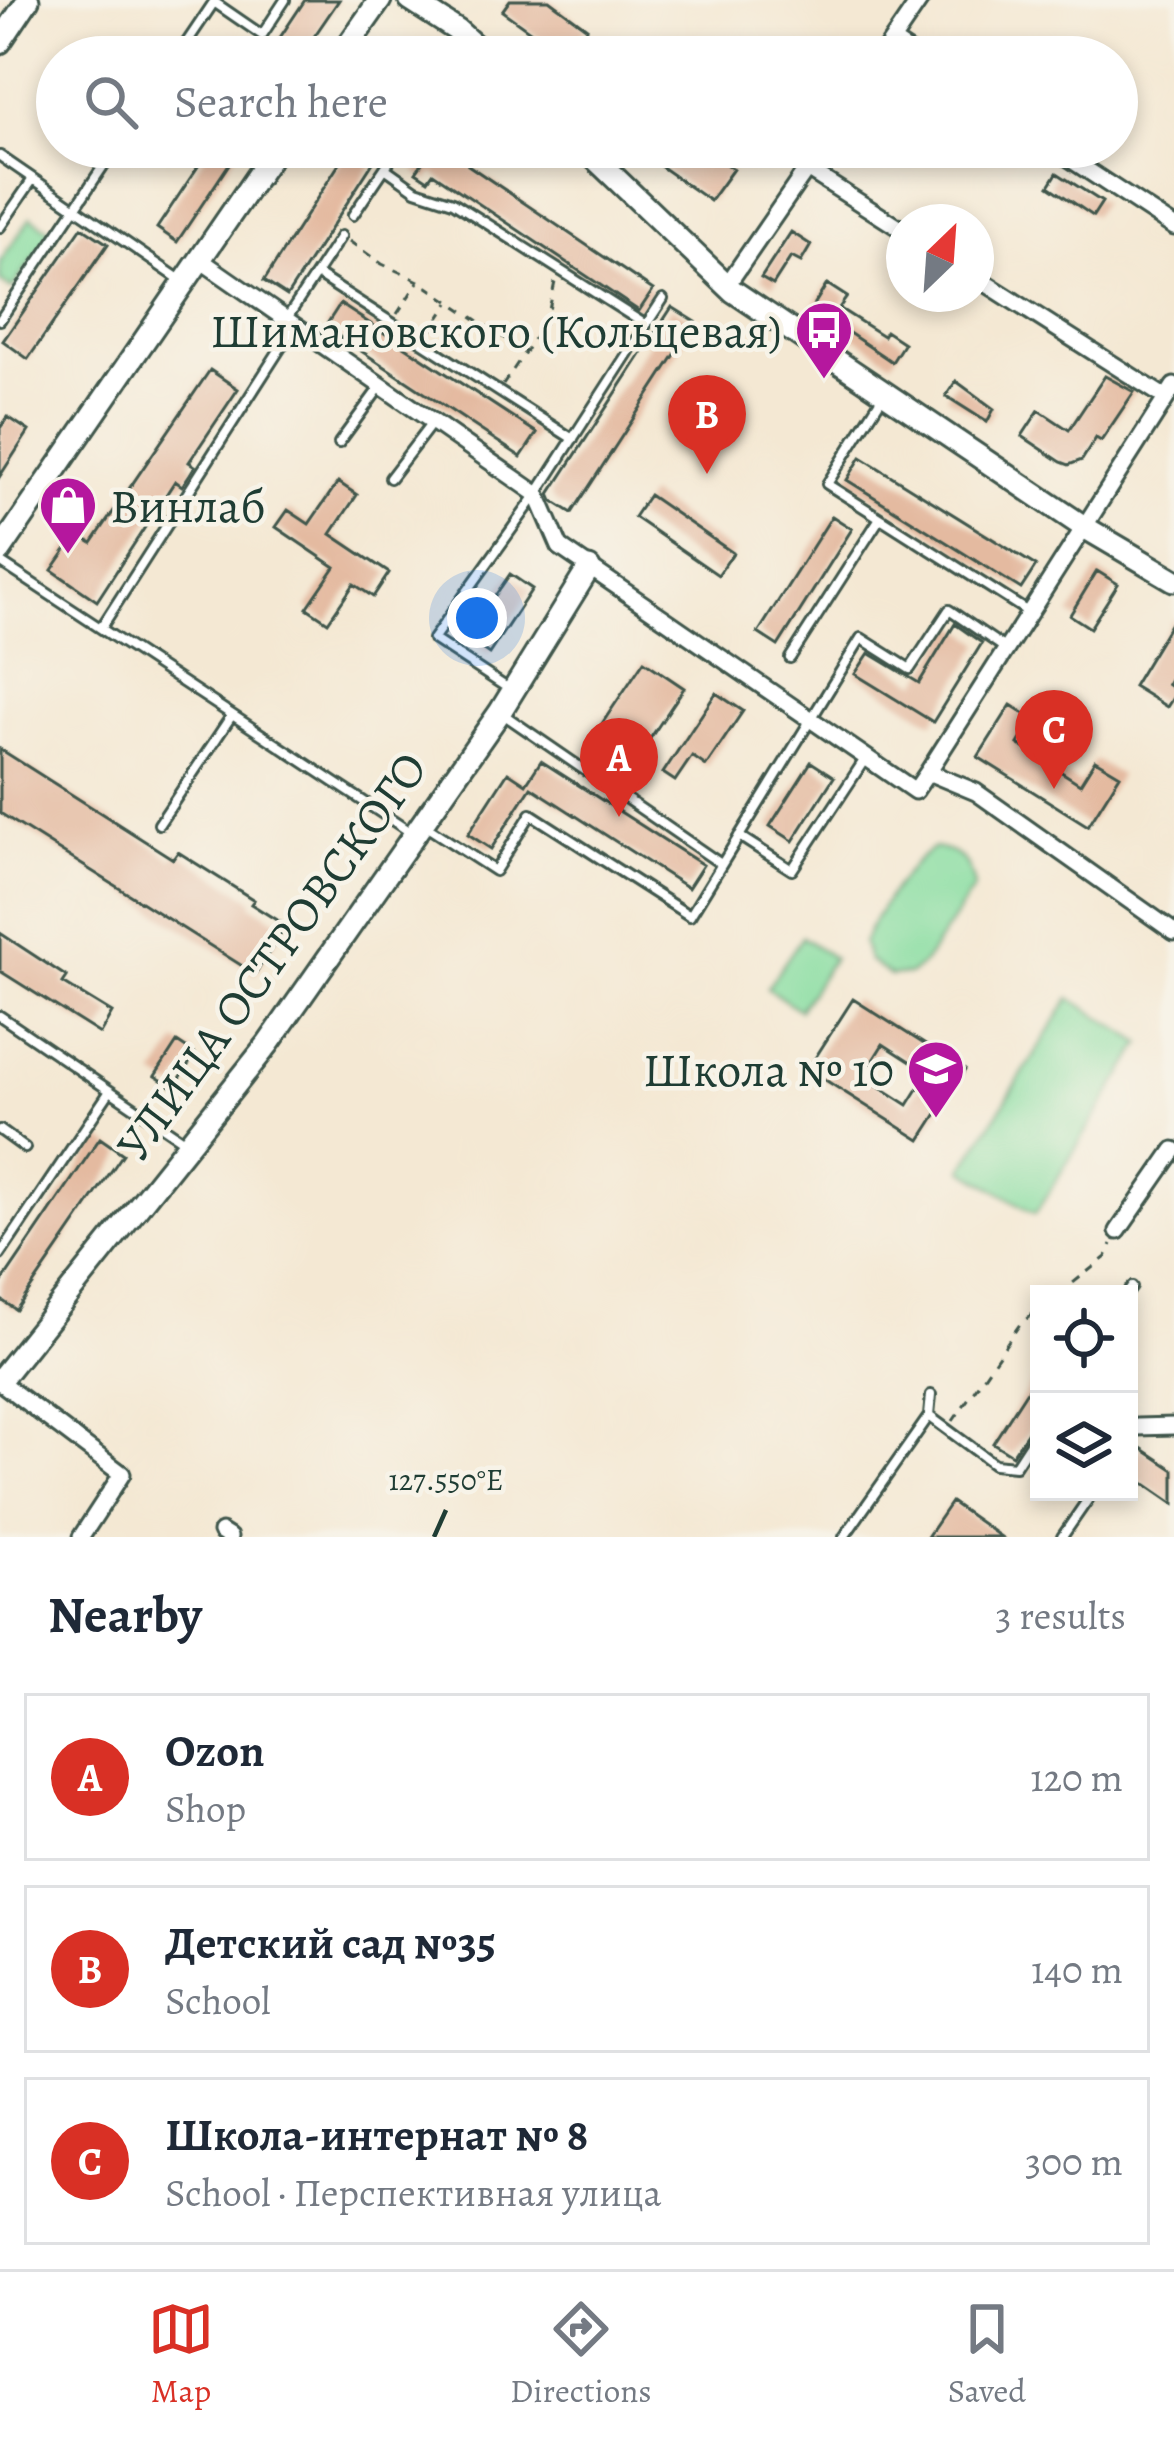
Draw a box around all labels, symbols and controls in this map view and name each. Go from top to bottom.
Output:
search box [36,36,1138,168]
icon: search [78,69,144,135]
text: Search here [174,71,388,133]
north arrow [886,204,994,312]
place label: Шимановского (Кольцевая) [210,298,782,364]
bus stop icon: Шимановского (Кольцевая) [793,299,855,381]
pin: B [668,375,746,474]
place label: Винлаб [110,473,265,539]
shop icon: Винлаб [37,474,99,556]
your location [447,588,507,648]
pin: C [1015,690,1093,789]
pin: A [580,718,658,817]
street label: УЛИЦА ОСТРОВСКОГО [101,739,443,1175]
place label: Школа № 10 [642,1037,894,1103]
school or university icon: Школа № 10 [905,1038,967,1120]
map controls [1030,1285,1138,1501]
button: locate [1030,1285,1138,1393]
button: layers [1030,1393,1138,1501]
text: 127.550°E [389,1460,503,1500]
text: Nearby [48,1580,202,1650]
text: 3 results [995,1589,1126,1642]
text: Ozon [165,1720,265,1782]
text: A [78,1751,102,1804]
text: 120 m [1030,1751,1123,1804]
text: Shop [165,1782,246,1835]
text: Детский сад №35 [165,1912,496,1974]
text: B [78,1943,102,1996]
text: 140 m [1031,1943,1123,1996]
text: School [165,1974,271,2027]
text: Школа-интернат № 8 [165,2104,588,2166]
text: C [78,2135,102,2188]
text: 300 m [1025,2135,1123,2188]
text: School · Перспективная улица [165,2166,662,2219]
tab: Map [148,2296,214,2413]
tab: Directions [510,2296,652,2413]
tab: Saved [948,2296,1026,2413]

